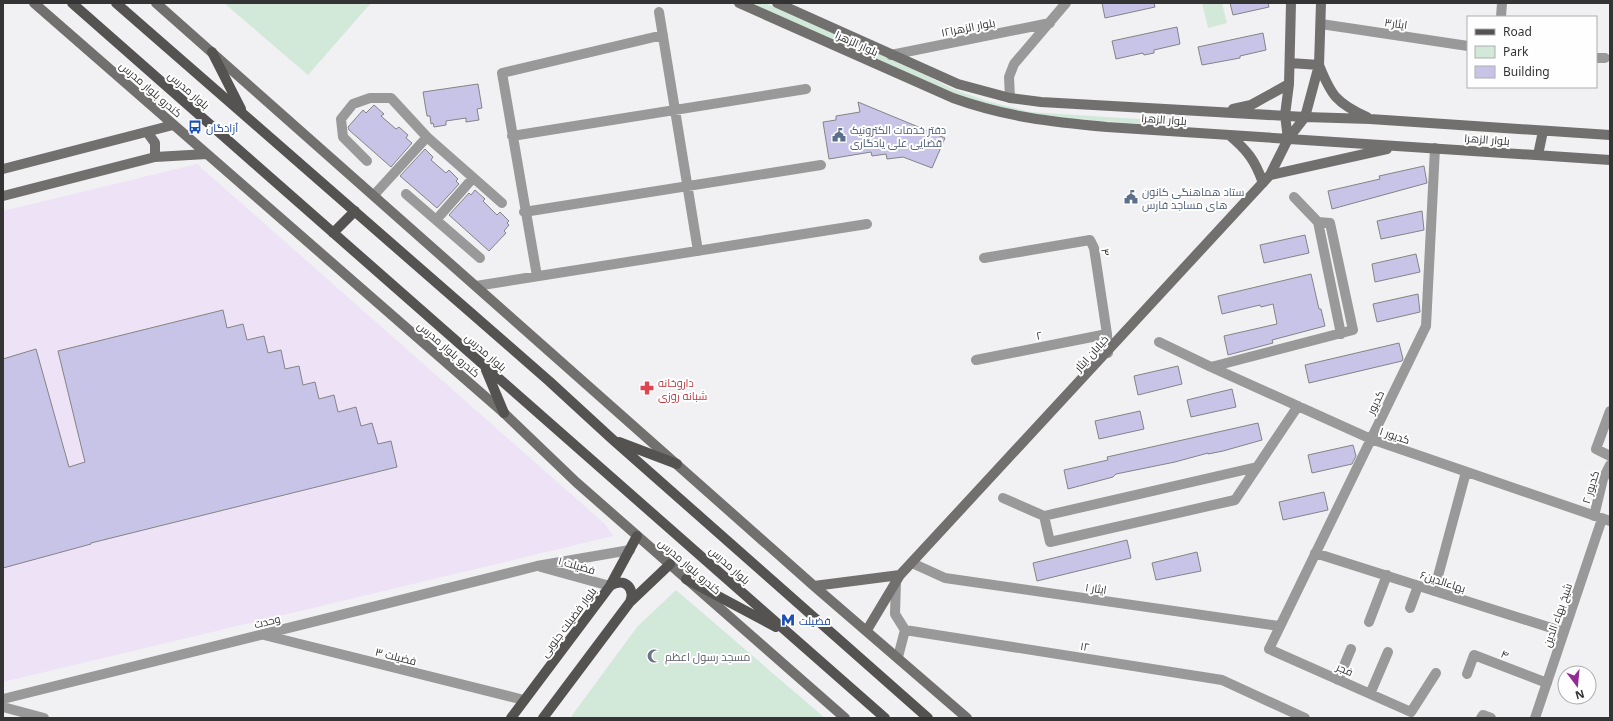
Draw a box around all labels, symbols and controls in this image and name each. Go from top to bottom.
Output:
street label: بلوار الزهرا۱۲ [940,14,996,40]
street label: ایثار۳ [1384,14,1408,32]
legend [1467,16,1597,88]
text: Road [1503,23,1532,40]
street label: بلوار الزهرا [833,27,881,59]
text: Park [1503,43,1529,60]
street label: کندرو بلوار مدرس [117,58,186,120]
text: Building [1503,63,1550,80]
street label: بلوار مدرس [165,68,213,112]
street label: بلوار الزهرا [1141,110,1187,128]
bus stop icon: آزادگان [187,119,203,135]
place label: آزادگان [206,120,238,135]
place label: دفتر خدمات الکترونیک قضایی علی یادگاری [850,122,946,150]
public building icon: دفتر خدمات الکترونیک قضایی علی یادگاری [831,127,847,143]
street label: بلوار الزهرا [1464,130,1510,148]
place label: ستاد هماهنگی کانون های مساجد فارس [1142,184,1244,212]
public building icon: ستاد هماهنگی کانون های مساجد فارس [1123,189,1139,205]
street label: ۴ [1098,247,1114,257]
street label: کندرو بلوار مدرس [415,318,484,380]
street label: ۲ [1035,327,1043,343]
street label: بلوار مدرس [462,330,510,374]
street label: خیابان ایثار [1070,332,1111,375]
place label: داروخانه شبانه روزی [658,375,707,403]
pharmacy icon: داروخانه شبانه روزی [639,380,655,396]
street label: کدیور [1362,387,1387,417]
street label: کدیور ۱ [1378,423,1412,447]
street label: ۲ کدیور [1578,469,1602,505]
street label: کندرو بلوار مدرس [656,535,725,597]
street label: بلوار مدرس [706,543,754,588]
street label: فضیلت ۱ [557,553,597,577]
street label: ۶بهاءالدين [1418,567,1468,595]
street label: ایثار ۱ [1084,579,1108,597]
street label: شیخ بهاء الدین [1539,581,1576,649]
street label: بلوار فضیلت جنوبی [537,584,599,660]
street label: وحدت [252,610,282,632]
metro station icon: فضیلت [780,612,796,628]
place label: فضیلت [799,613,831,628]
street label: ۱۲ [1079,638,1091,654]
street label: فضیلت ۳ [374,644,418,668]
street label: ۴ [1499,646,1511,662]
mosque icon: مسجد رسول اعظم [646,648,662,664]
place label: مسجد رسول اعظم [665,649,750,665]
street label: فجر [1333,658,1356,679]
north arrow [1557,665,1597,705]
text: N [1574,687,1586,704]

